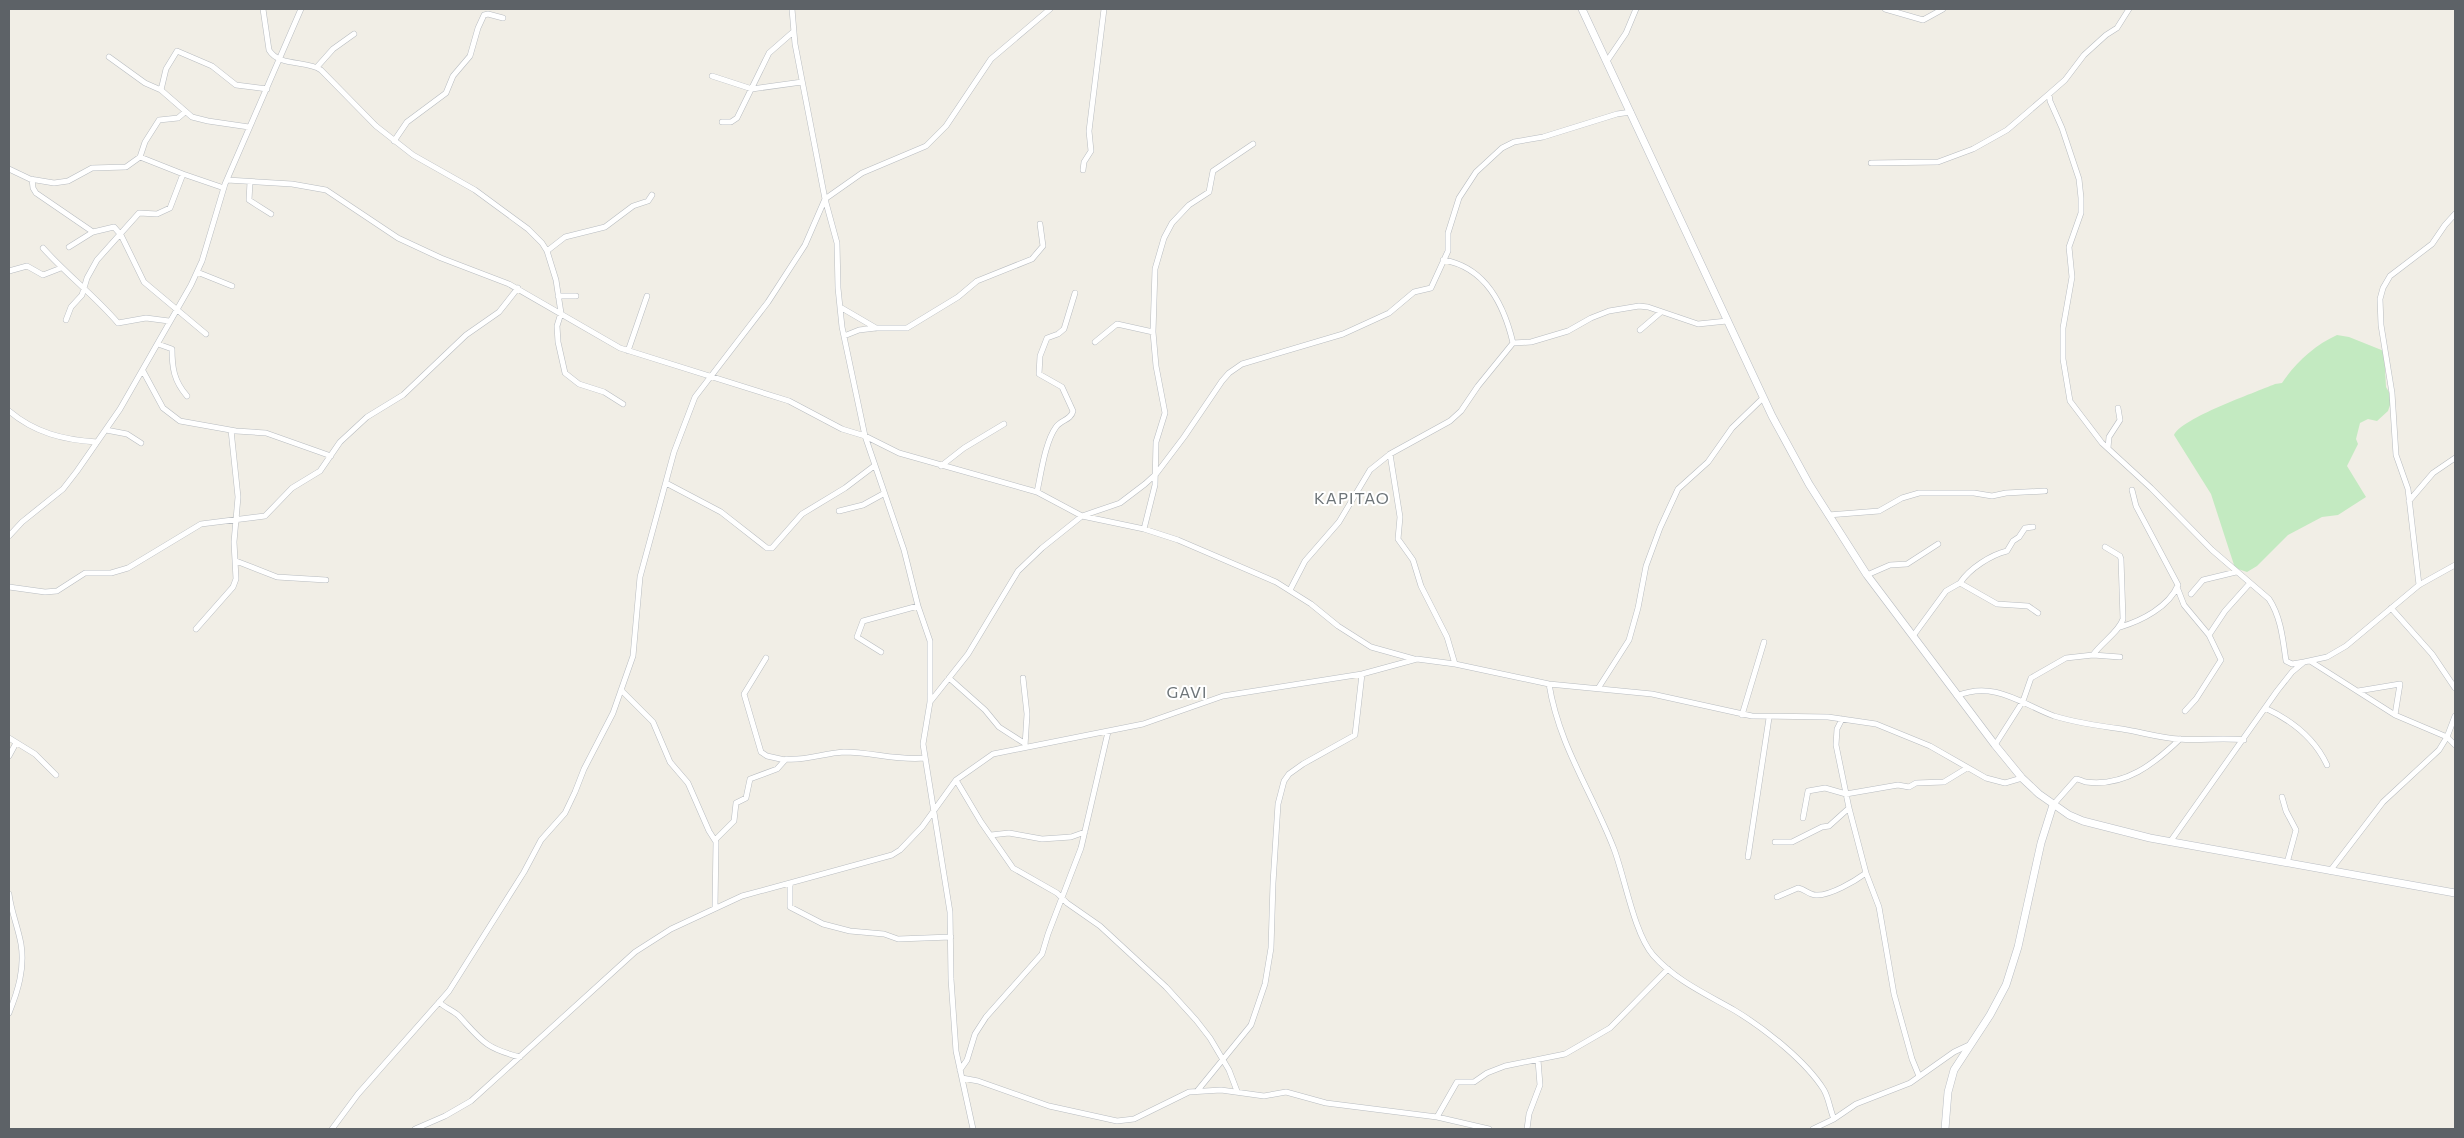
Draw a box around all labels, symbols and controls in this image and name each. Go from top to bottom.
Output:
district label: KAPITAO [1314,488,1390,507]
district label: GAVI [1166,682,1208,701]

